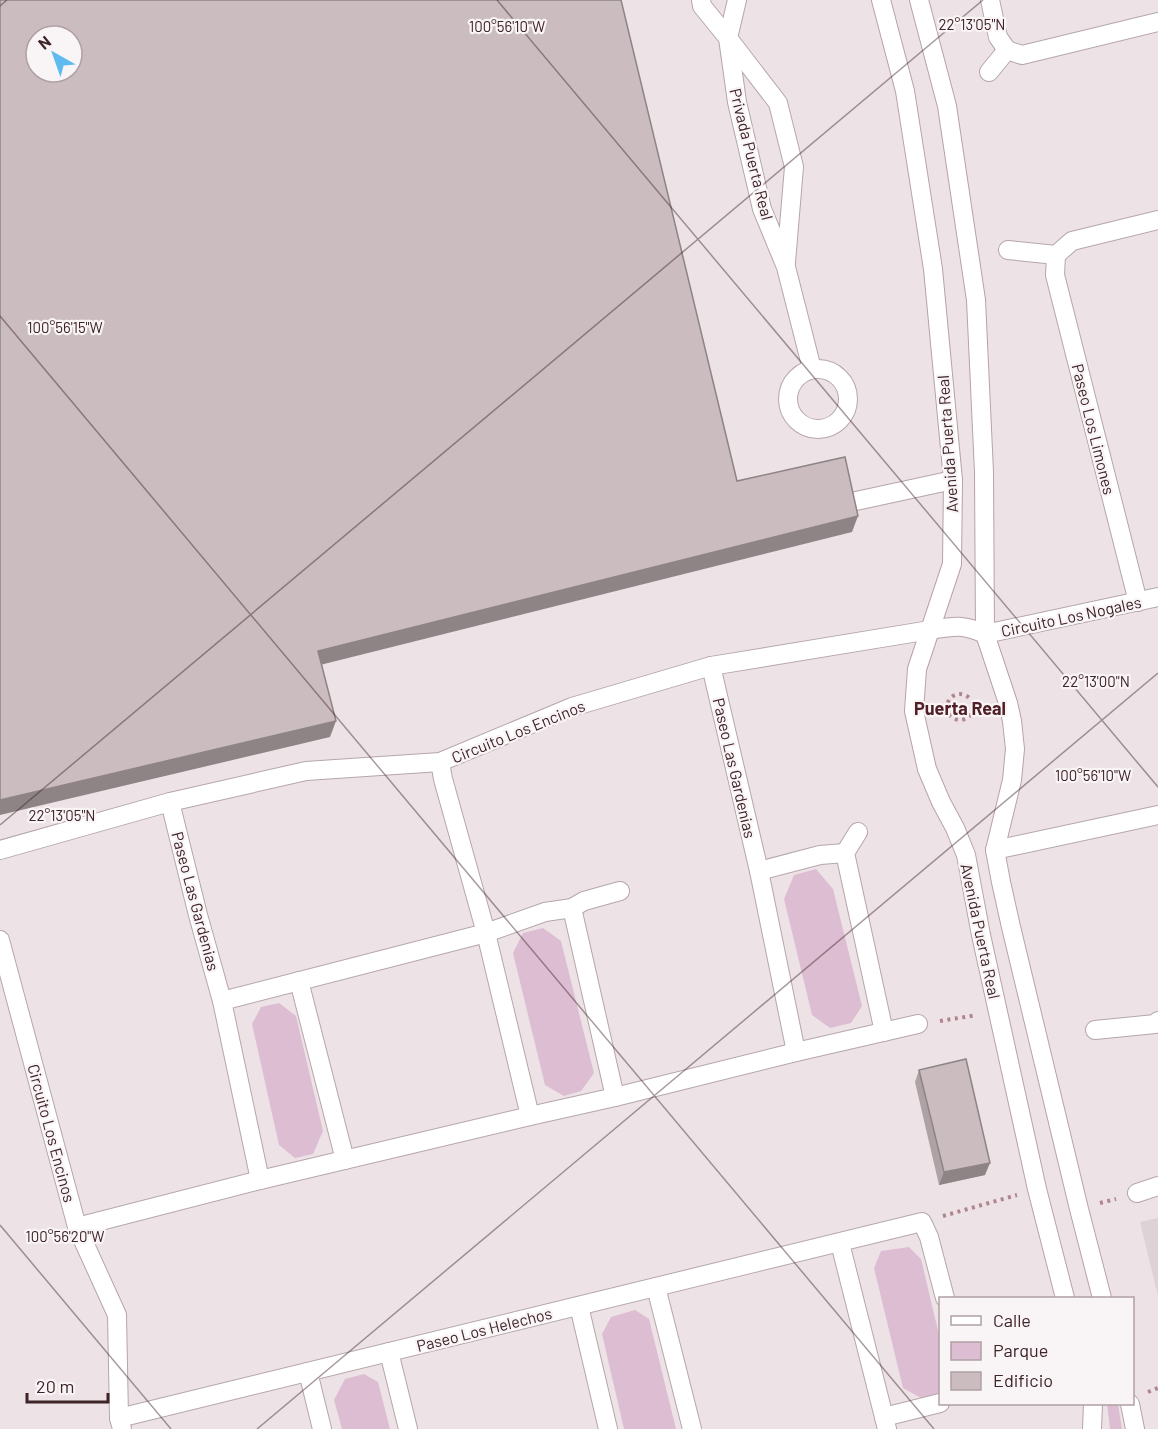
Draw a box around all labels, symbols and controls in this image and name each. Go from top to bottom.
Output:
text: 22°13'05"N [938,15,1006,33]
text: 100°56'10"W [469,17,545,35]
north arrow [24,24,84,84]
text: N [34,31,54,53]
street label: Privada Puerta Real [726,86,778,222]
text: 100°56'15"W [27,318,103,336]
street label: Paseo Los Limones [1069,362,1119,496]
street label: Avenida Puerta Real [933,375,961,513]
street label: Circuito Los Nogales [999,592,1143,640]
text: 22°13'00"N [1062,672,1130,690]
street label: Circuito Los Encinos [448,696,588,766]
street label: Paseo Las Gardenias [710,696,760,840]
district label: Puerta Real [914,697,1006,719]
text: 100°56'10"W [1055,766,1131,784]
text: 22°13'05"N [28,806,96,824]
street label: Paseo Las Gardenias [168,829,224,973]
street label: Avenida Puerta Real [957,862,1005,1000]
street label: Circuito Los Encinos [24,1062,80,1204]
text: 100°56'20"W [26,1227,104,1245]
legend [939,1297,1134,1405]
street label: Paseo Los Helechos [414,1303,554,1355]
text: Calle [993,1309,1031,1331]
text: Parque [993,1339,1048,1361]
scale bar [27,1366,108,1404]
text: Edificio [993,1369,1053,1391]
text: 20 m [36,1375,74,1397]

